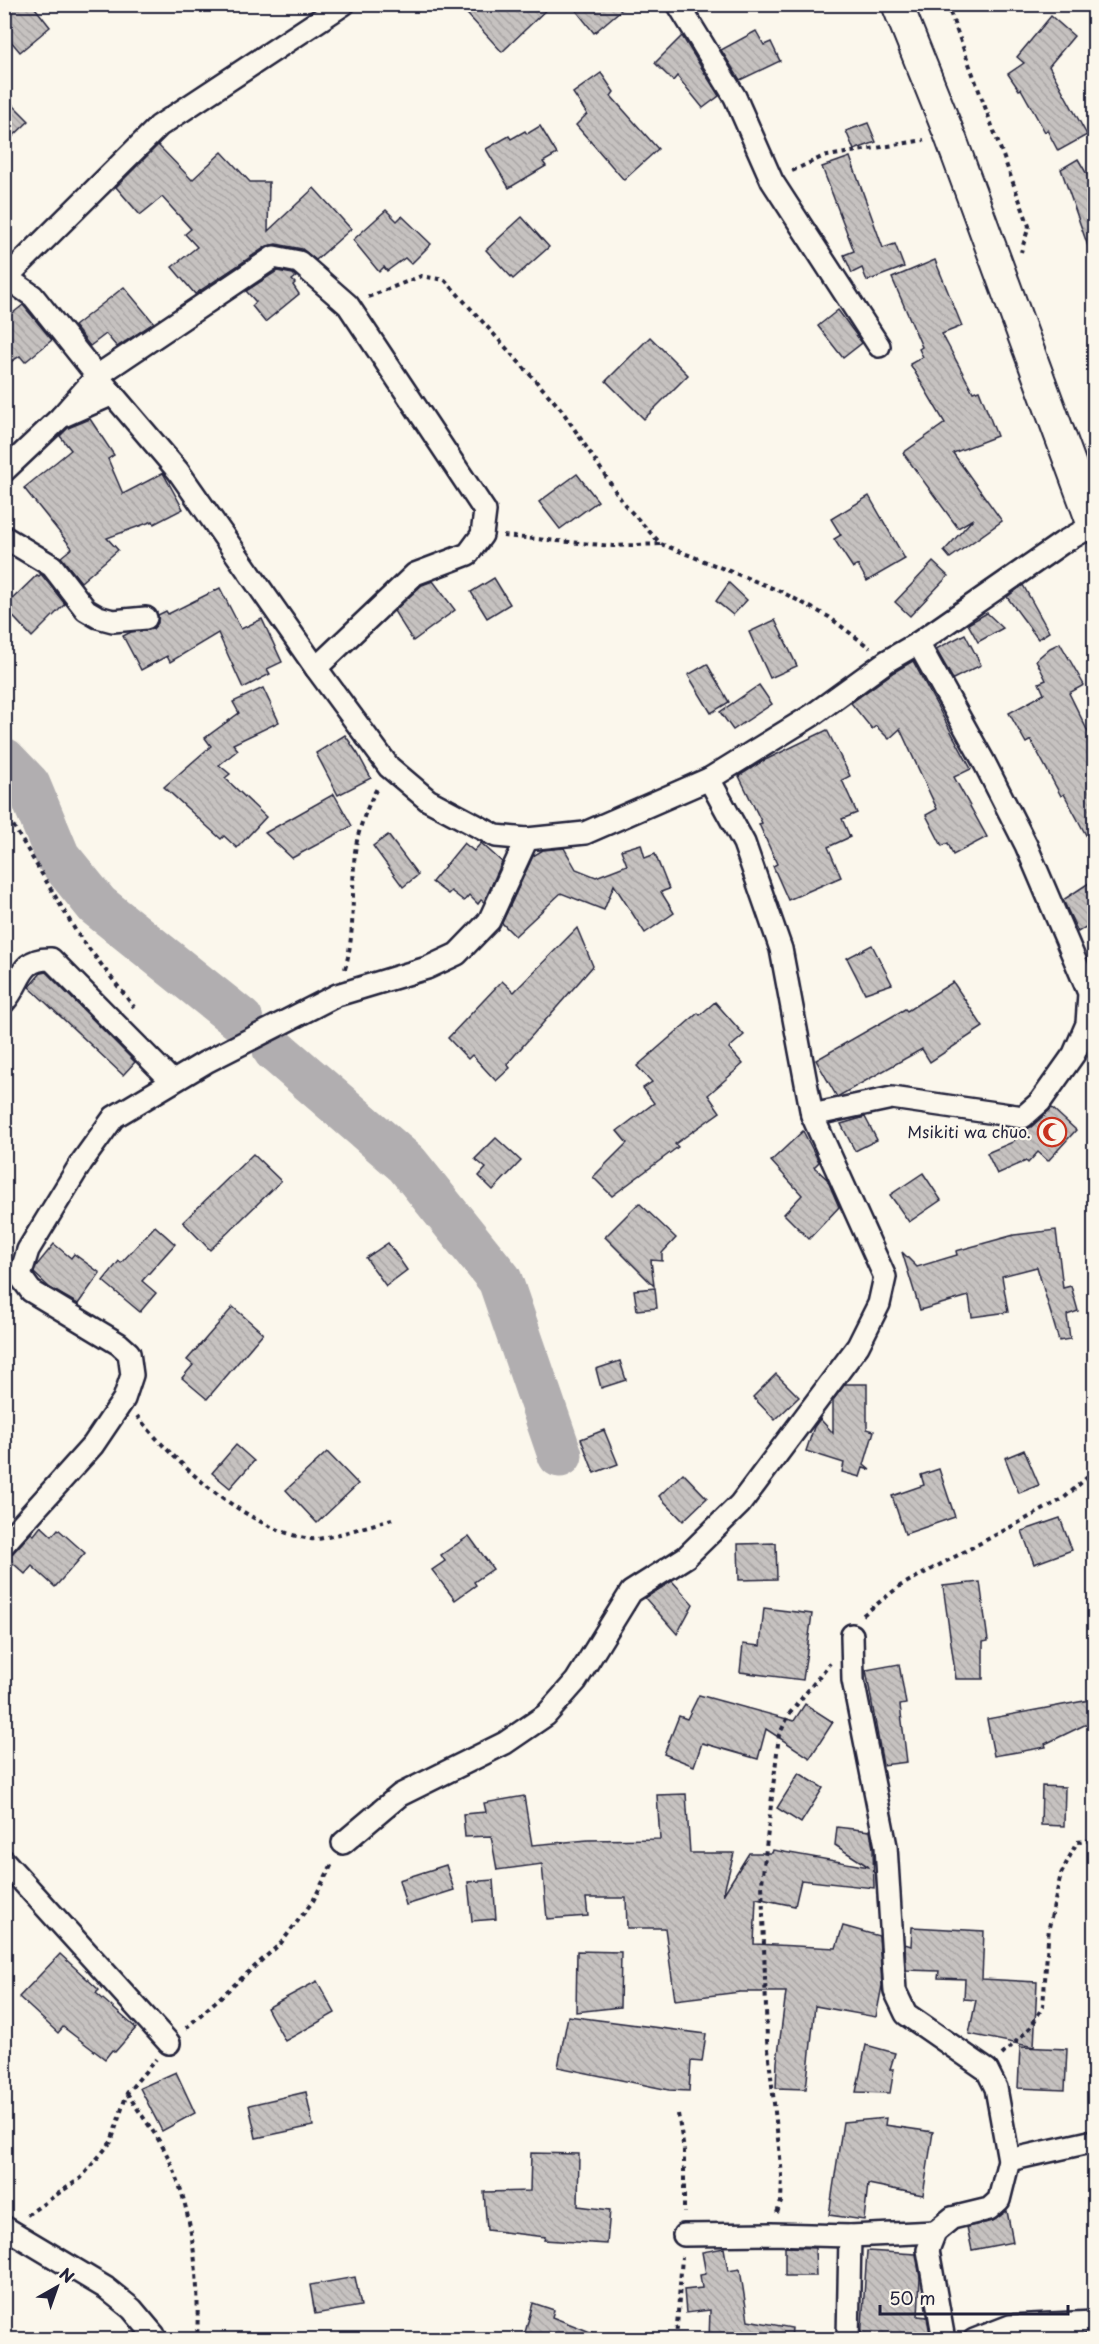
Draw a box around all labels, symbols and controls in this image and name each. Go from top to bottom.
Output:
mosque icon: Msikiti wa chuo. [1036,1116,1068,1148]
place label: Msikiti wa chuo. [907,1119,1031,1143]
north arrow [27,2257,87,2317]
text: N [55,2261,80,2288]
scale bar [880,2278,1068,2316]
text: 50 m [889,2284,936,2311]

